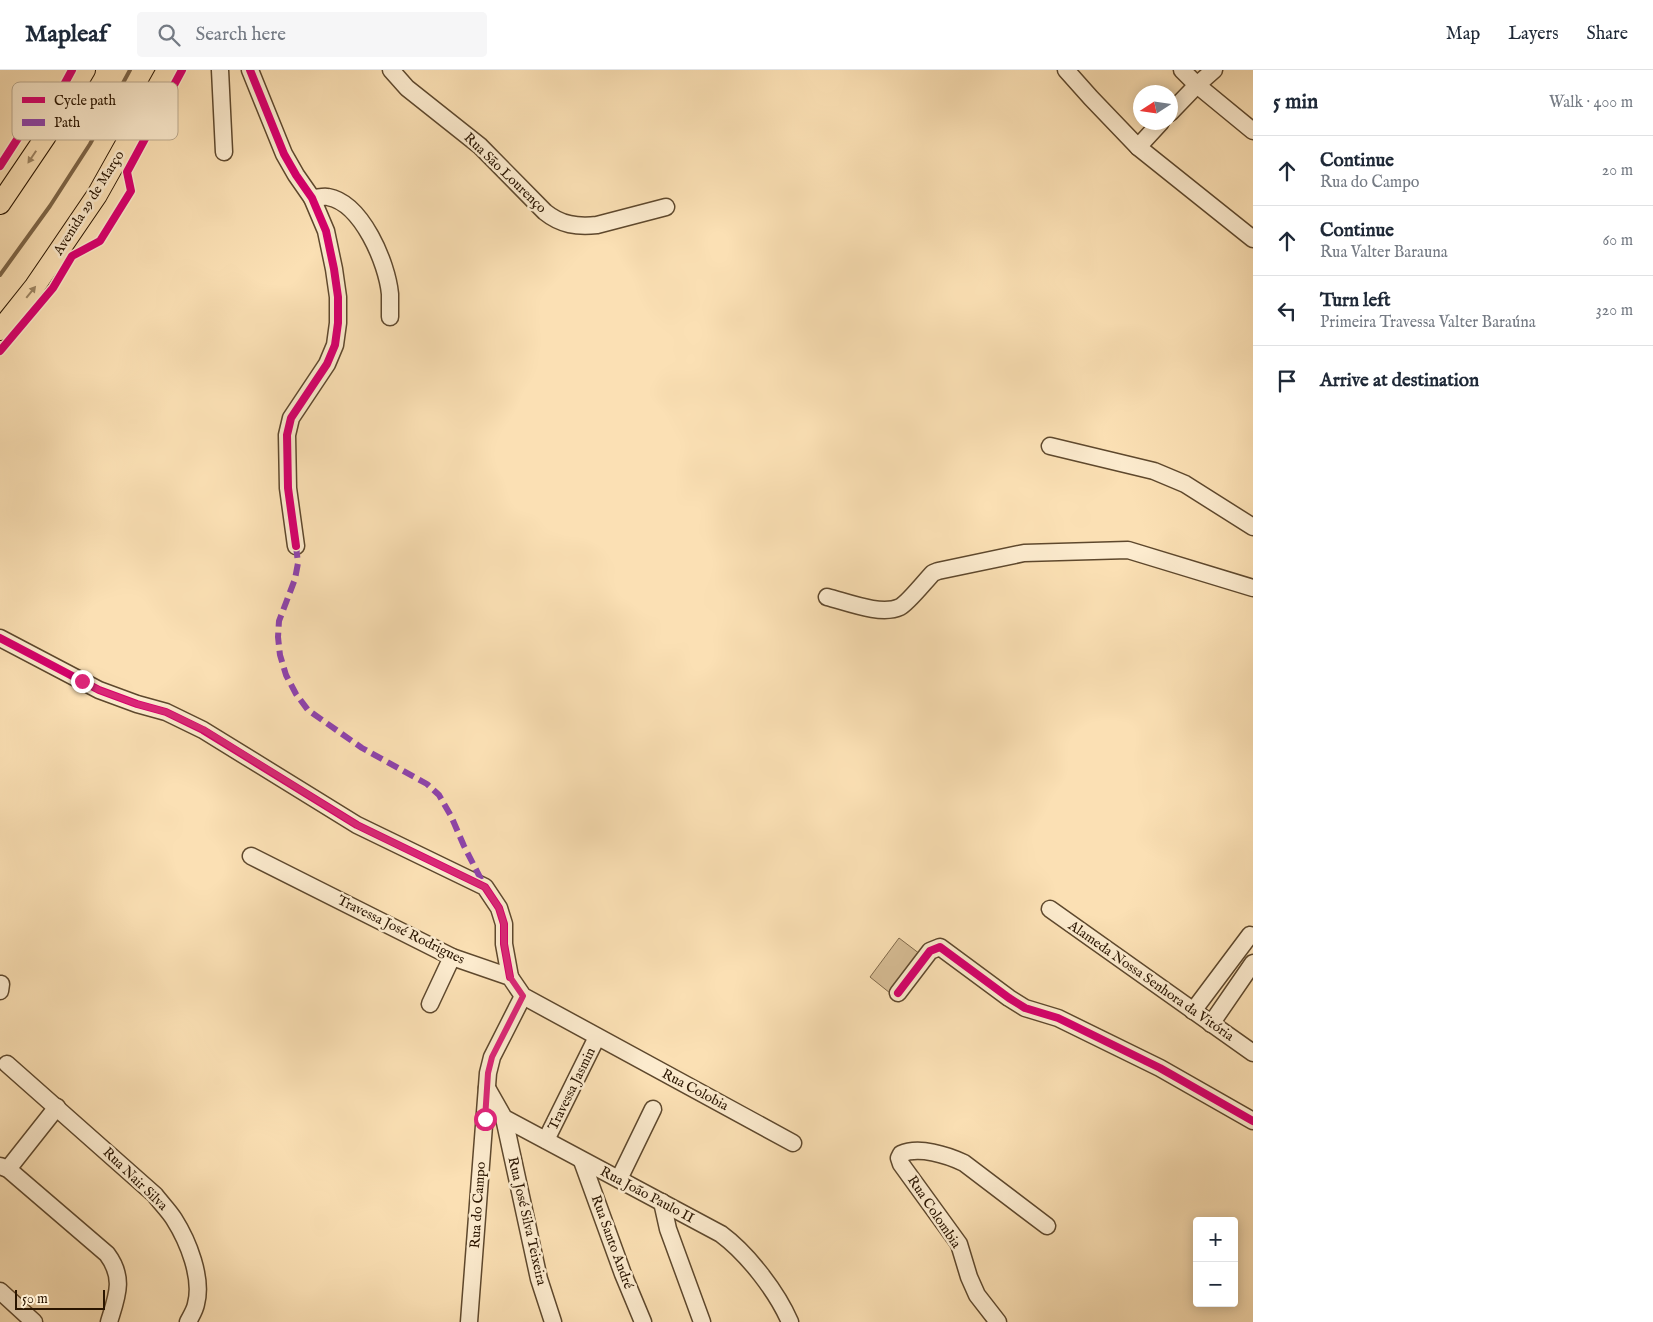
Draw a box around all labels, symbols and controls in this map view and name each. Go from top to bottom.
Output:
search box [137,12,487,57]
text: Mapleaf [25,19,107,50]
icon: search [155,21,183,49]
text: Search here [195,23,286,47]
text: Map [1446,23,1480,46]
text: Layers [1508,23,1559,46]
text: Share [1587,23,1628,46]
legend [12,82,178,140]
north arrow [1133,85,1178,130]
text: 5 min [1273,89,1318,116]
text: Cycle path [54,92,116,110]
text: Walk · 400 m [1549,93,1633,113]
text: Path [54,114,81,132]
street label: Rua São Lourenço [460,129,550,217]
street label: Avenida 29 de Março [49,147,129,260]
text: Continue [1320,149,1394,173]
one-way arrow [27,150,37,163]
icon: ahead [1273,157,1301,185]
text: 20 m [1602,161,1633,181]
text: Rua do Campo [1320,173,1419,193]
text: Continue [1320,219,1394,243]
icon: ahead [1273,227,1301,255]
text: 60 m [1603,231,1633,251]
text: Rua Valter Barauna [1320,243,1448,263]
one-way arrow [25,285,36,298]
text: Turn left [1320,289,1391,313]
icon: left [1273,297,1301,325]
text: 320 m [1596,301,1633,321]
text: Primeira Travessa Valter Baraúna [1320,313,1536,333]
icon: arrive [1273,367,1301,395]
text: Arrive at destination [1320,369,1479,393]
route end [71,670,94,693]
street label: Travessa José Rodrigues [334,891,468,969]
street label: Alameda Nossa Senhora da Vitória [1064,916,1238,1046]
street label: Travessa Jasmin [544,1044,600,1133]
street label: Rua Colobia [659,1065,732,1116]
route start [474,1108,497,1131]
street label: Rua Nair Silva [99,1144,172,1215]
street label: Rua José Silva Teixeira [503,1155,551,1288]
street label: Rua do Campo [466,1161,490,1249]
street label: Rua João Paulo II [597,1163,697,1227]
street label: Rua Colombia [903,1172,965,1253]
street label: Rua Santo André [587,1192,638,1292]
map controls [1193,1217,1238,1307]
button: + [1193,1217,1238,1262]
button: − [1193,1262,1238,1307]
scale bar [15,1287,105,1310]
text: 50 m [22,1290,48,1308]

